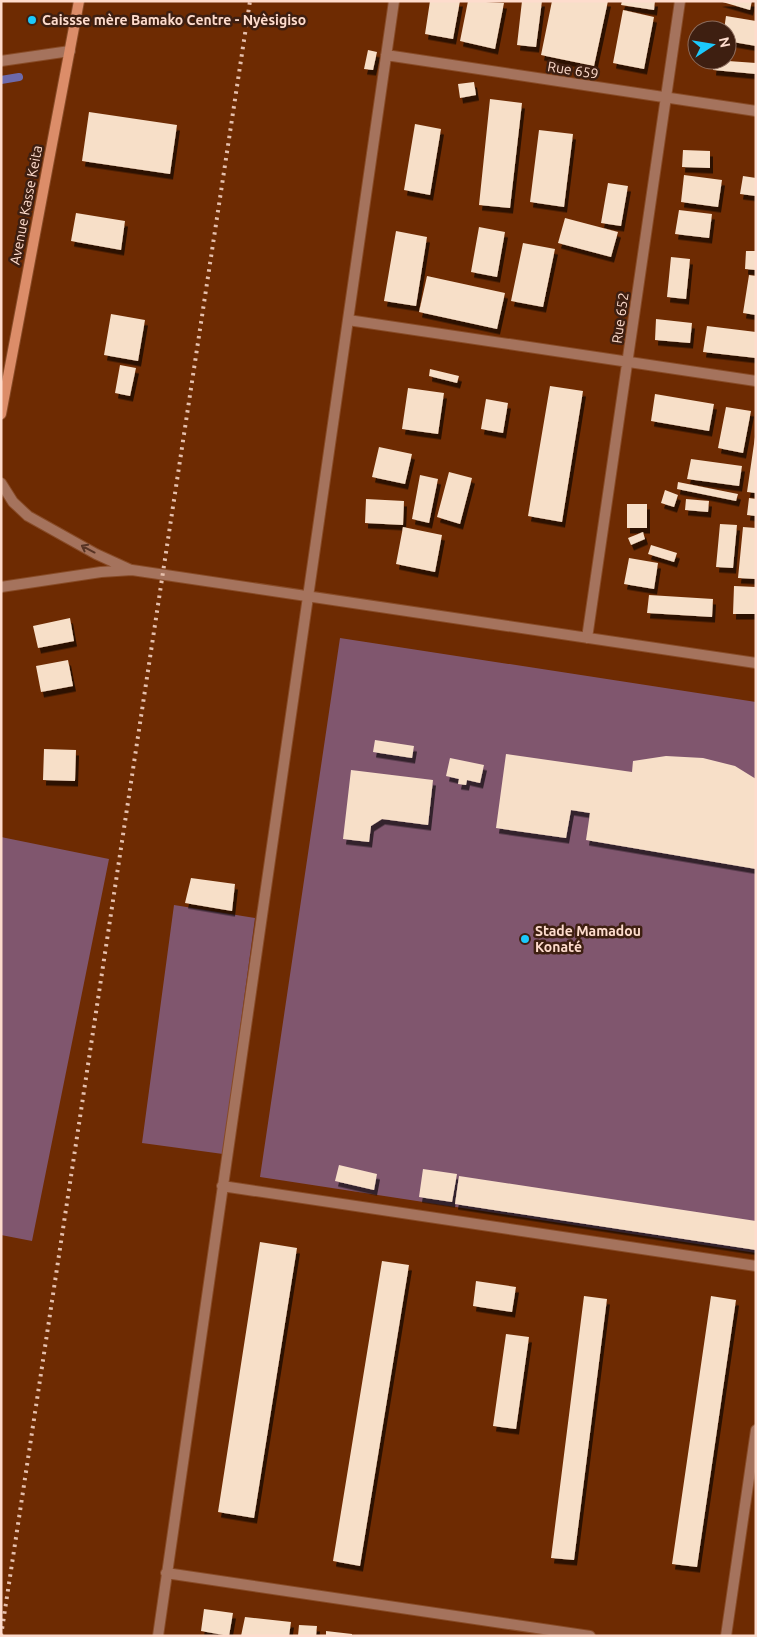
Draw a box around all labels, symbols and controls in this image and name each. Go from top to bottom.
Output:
place label: Caissse mère Bamako Centre - Nyèsigiso [42,12,306,28]
marker: Caissse mère Bamako Centre - Nyèsigiso [26,14,38,26]
north arrow [687,20,737,70]
text: N [716,36,734,49]
street label: Rue 659 [546,58,600,82]
street label: Avenue Kasse Keita [7,144,45,266]
street label: Rue 652 [609,291,631,345]
one-way arrow [80,544,95,554]
place label: Stade Mamadou Konaté [535,923,641,955]
marker: Stade Mamadou Konaté [519,933,531,945]

